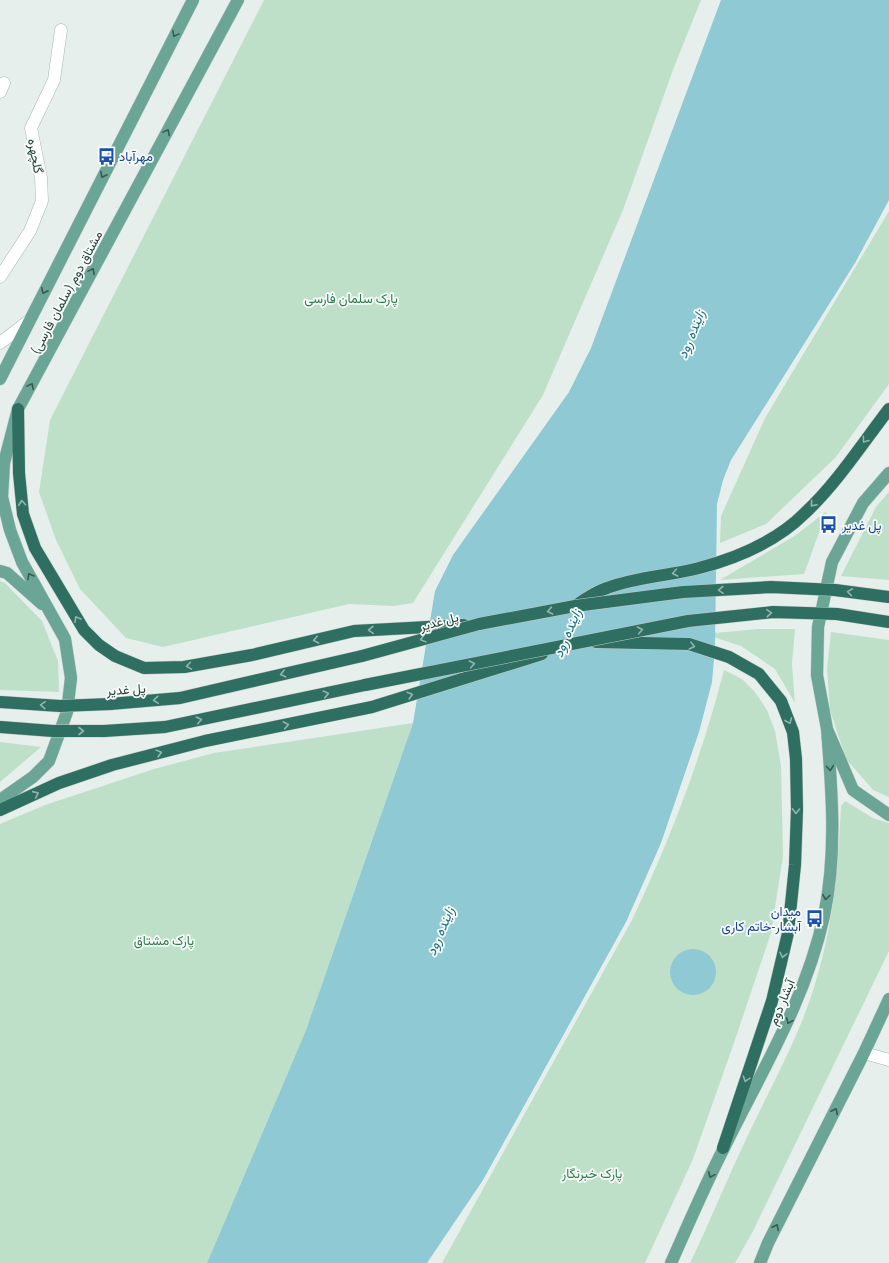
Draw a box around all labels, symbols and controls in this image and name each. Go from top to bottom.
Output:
one-way arrow [172,30,180,38]
one-way arrow [162,129,170,136]
street label: گلچهره [23,137,46,175]
bus stop icon: مهرآباد [96,146,116,166]
place label: مهرآباد [119,149,153,165]
one-way arrow [100,171,108,178]
street label: مشتاق دوم (سلمان فارسی) [28,228,106,357]
one-way arrow [88,268,95,275]
one-way arrow [42,287,49,294]
park label: پارک سلمان فارسی [304,291,398,308]
water label: زاینده رود [674,306,709,361]
one-way arrow [27,383,34,390]
one-way arrow [863,436,870,443]
one-way arrow [18,500,27,506]
one-way arrow [811,500,818,507]
bus stop icon: پل غدیر [819,515,839,535]
place label: پل غدیر [841,518,881,535]
one-way arrow [671,569,678,577]
one-way arrow [28,572,35,580]
one-way arrow [718,586,724,594]
one-way arrow [847,588,853,597]
water label: زاینده رود [550,605,586,660]
one-way arrow [547,606,553,615]
one-way arrow [766,608,772,617]
street label: پل غدیر [417,609,461,636]
one-way arrow [75,616,82,623]
one-way arrow [367,626,374,635]
one-way arrow [637,627,644,635]
one-way arrow [313,635,320,644]
one-way arrow [420,635,427,643]
one-way arrow [689,641,695,649]
one-way arrow [469,660,475,669]
one-way arrow [186,661,192,670]
one-way arrow [280,669,287,678]
street label: پل غدیر [105,681,146,700]
one-way arrow [323,690,329,698]
one-way arrow [406,691,413,700]
one-way arrow [153,696,159,705]
one-way arrow [40,700,46,709]
one-way arrow [195,717,202,725]
one-way arrow [785,718,793,725]
one-way arrow [283,722,289,730]
one-way arrow [78,727,84,735]
one-way arrow [155,749,162,758]
one-way arrow [825,765,834,771]
one-way arrow [31,791,39,799]
one-way arrow [792,808,801,815]
one-way arrow [822,894,831,900]
water label: زاینده رود [423,903,459,958]
place label: میدان آبشار-خاتم کاری [721,904,802,935]
bus stop icon: میدان آبشار-خاتم کاری [804,908,824,928]
park label: پارک مشتاق [134,933,194,950]
one-way arrow [779,951,787,958]
street label: آبشار دوم [765,976,799,1028]
one-way arrow [786,1017,794,1025]
one-way arrow [742,1075,751,1082]
one-way arrow [830,1108,838,1116]
park label: پارک خبرنگار [561,1166,622,1183]
one-way arrow [708,1170,716,1178]
one-way arrow [771,1224,779,1232]

